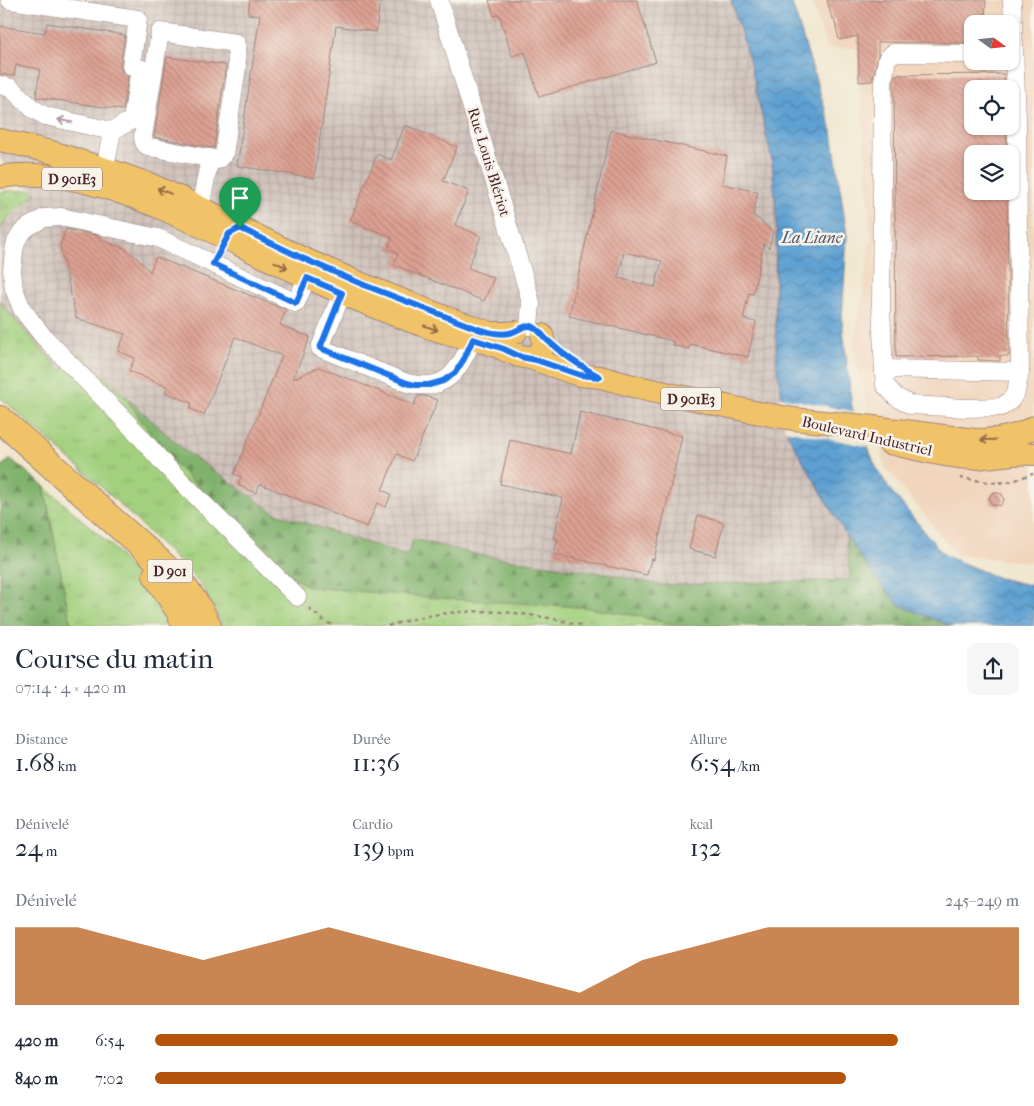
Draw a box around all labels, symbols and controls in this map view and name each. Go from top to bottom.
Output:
north arrow [964,15,1019,70]
map controls [964,15,1019,200]
button: locate [964,80,1019,135]
street label: Rue Louis Blériot [464,105,514,219]
one-way arrow [57,116,73,125]
button: layers [964,145,1019,200]
road number: D 901E3 [42,168,102,190]
pin [219,177,261,228]
icon: arrive [226,184,254,212]
one-way arrow [157,185,172,195]
water label: La Liane [781,228,843,247]
one-way arrow [273,261,288,271]
one-way arrow [422,324,438,333]
road number: D 901E3 [661,388,721,410]
street label: Boulevard Industriel [800,412,934,460]
one-way arrow [980,435,996,444]
road number: D 901 [148,560,192,582]
text: Course du matin [15,642,214,675]
button: share [967,643,1019,695]
text: 07:14 · 4 × 420 m [15,678,126,697]
text: Distance [15,731,68,748]
text: Durée [352,731,391,748]
text: Allure [690,731,727,748]
text: 1.68 [15,748,55,777]
text: 11:36 [352,748,400,777]
text: 6:54 [690,748,735,777]
text: km [55,758,77,775]
text: /km [735,758,760,775]
text: Dénivelé [15,816,69,833]
text: Cardio [352,816,393,833]
text: kcal [690,816,713,833]
text: 24 [15,833,43,862]
text: 139 [352,833,385,862]
text: 132 [690,833,722,862]
text: m [43,843,57,860]
text: bpm [385,843,414,860]
text: Dénivelé [15,891,77,910]
text: 245–249 m [945,891,1019,910]
text: 420 m [15,1031,58,1050]
text: 6:54 [95,1031,124,1050]
text: 840 m [15,1069,58,1088]
text: 7:02 [95,1069,124,1088]

